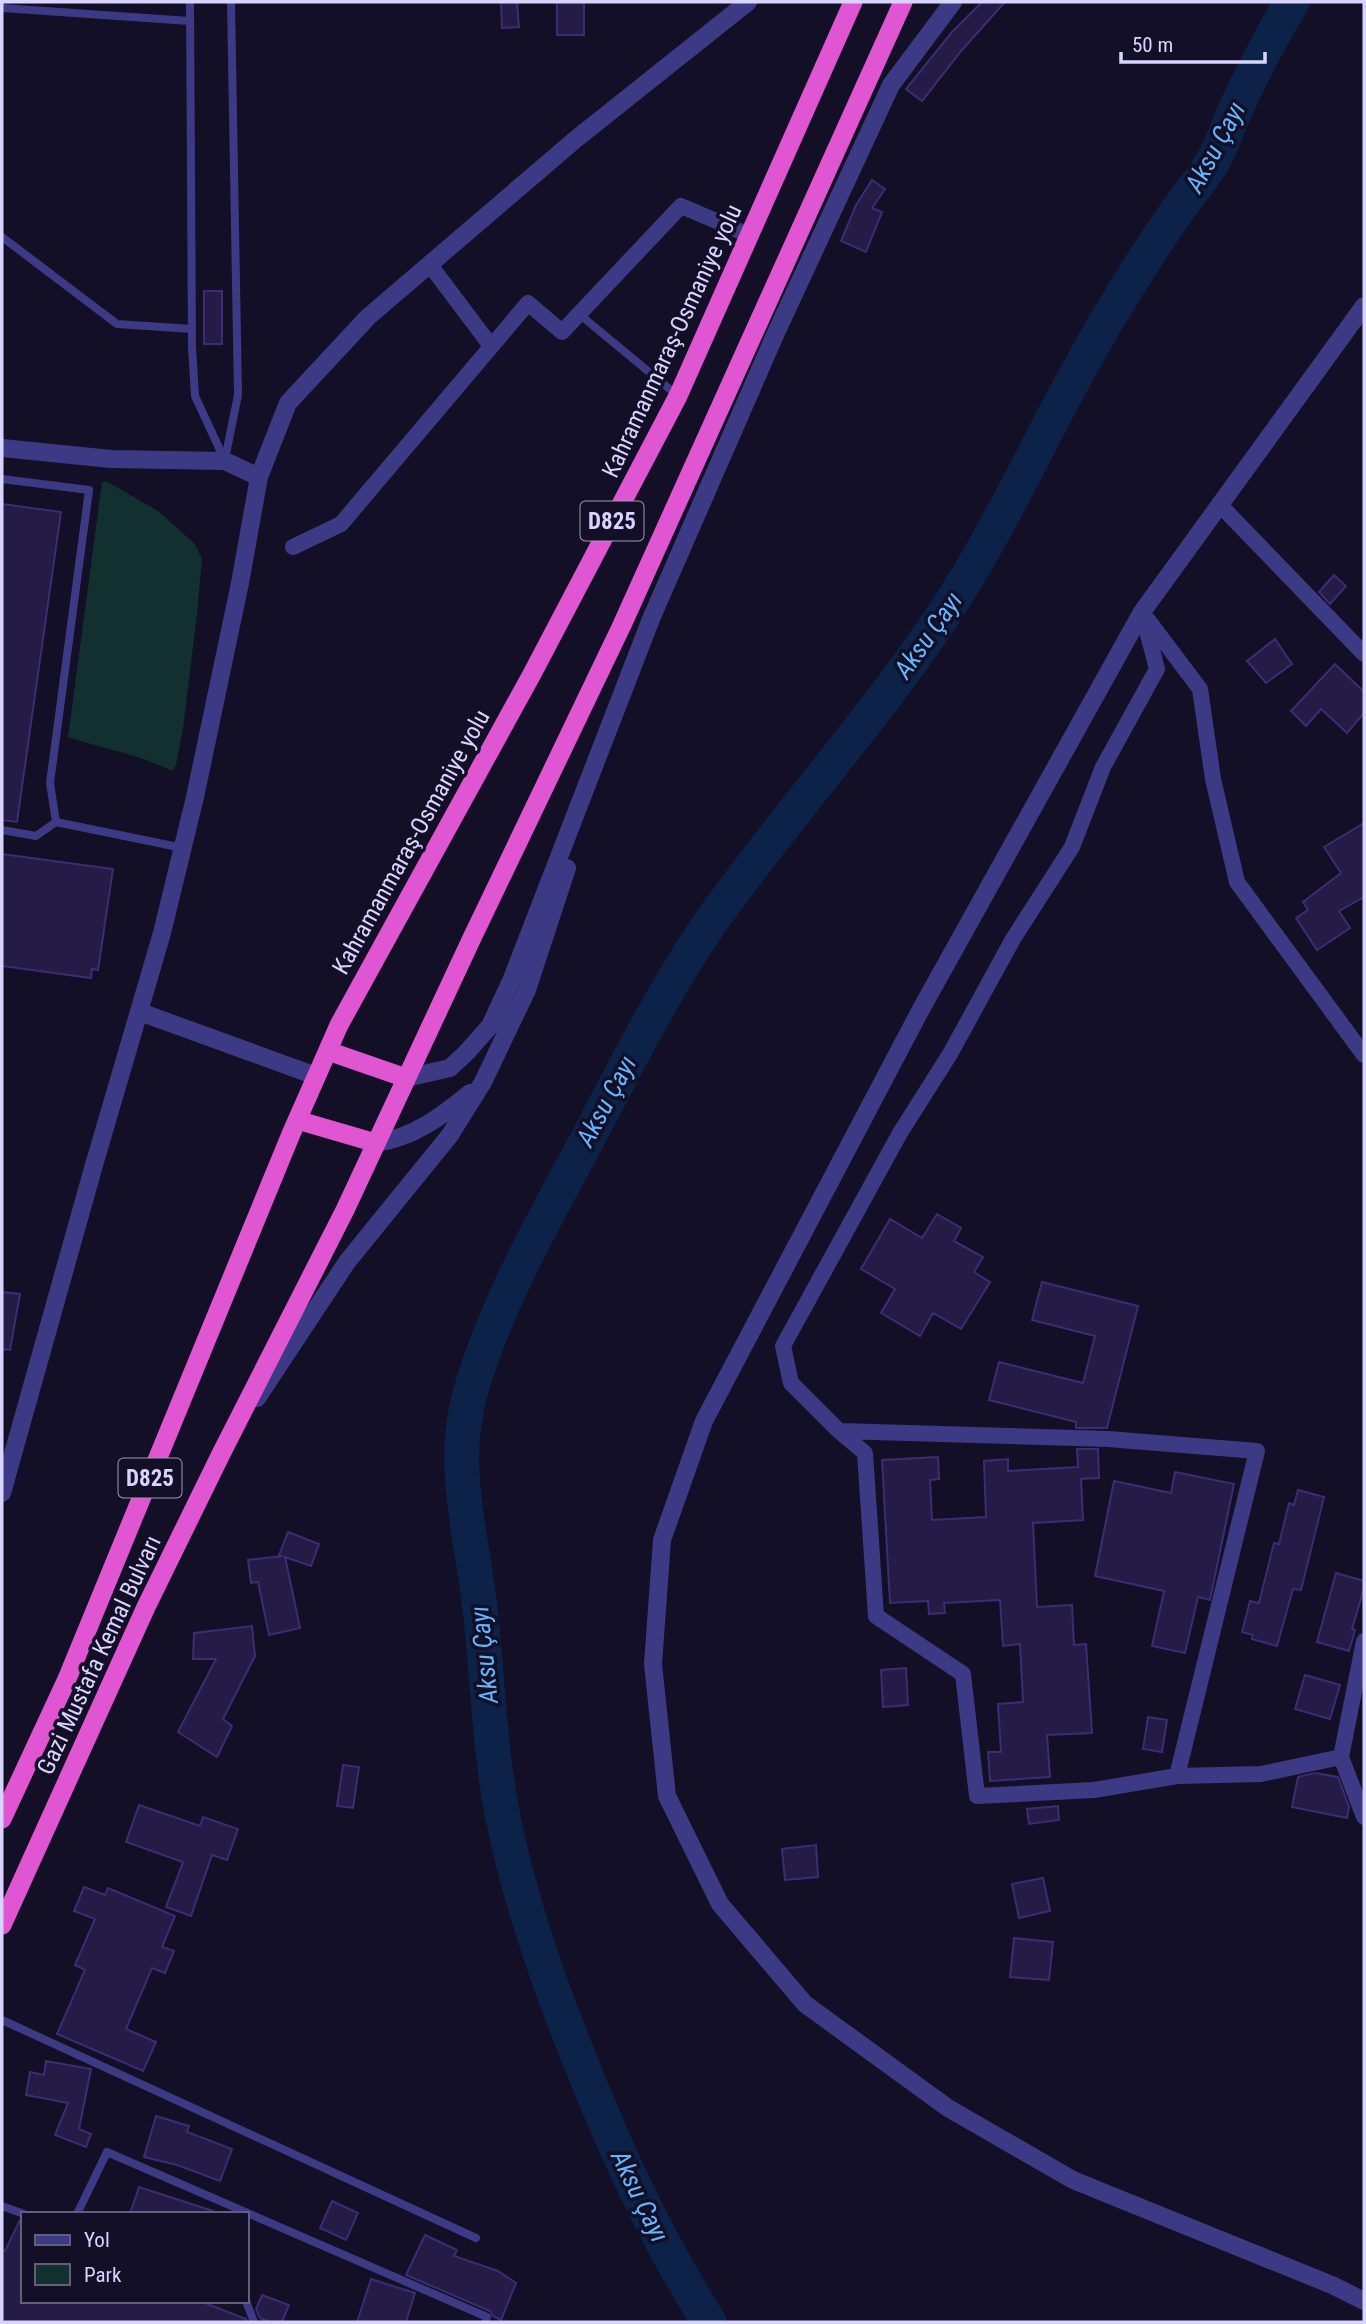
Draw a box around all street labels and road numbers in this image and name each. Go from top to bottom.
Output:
street label: Kahramanmaraş-Osmaniye yolu [596,200,748,482]
road number: D825 [580,502,644,540]
street label: Kahramanmaraş-Osmaniye yolu [326,705,496,979]
road number: D825 [118,1458,182,1498]
street label: Gazi Mustafa Kemal Bulvarı [31,1531,167,1779]

